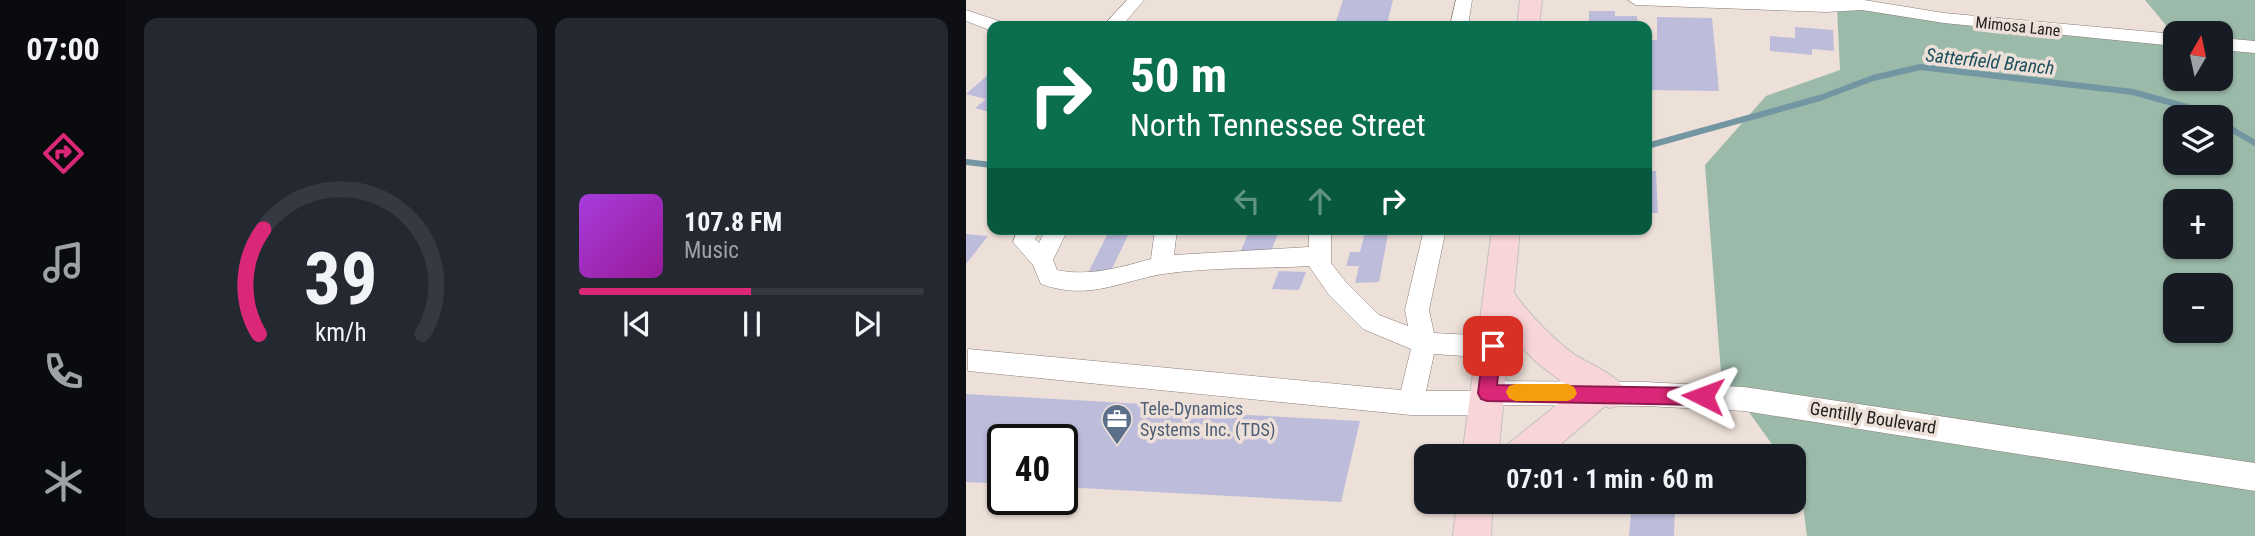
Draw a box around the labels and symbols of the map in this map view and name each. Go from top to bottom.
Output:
street label: Mimosa Lane [1975,13,2061,40]
north arrow [2163,21,2233,91]
water label: Satterfield Branch [1924,43,2055,80]
pin [1463,316,1523,376]
position arrow [1666,359,1740,433]
street label: Gentilly Boulevard [1808,397,1938,438]
place label: Tele-Dynamics Systems Inc. (TDS) [1140,398,1275,441]
office icon: Tele-Dynamics Systems Inc. (TDS) [1100,402,1134,446]
speed limit sign: 40 [987,424,1078,515]

